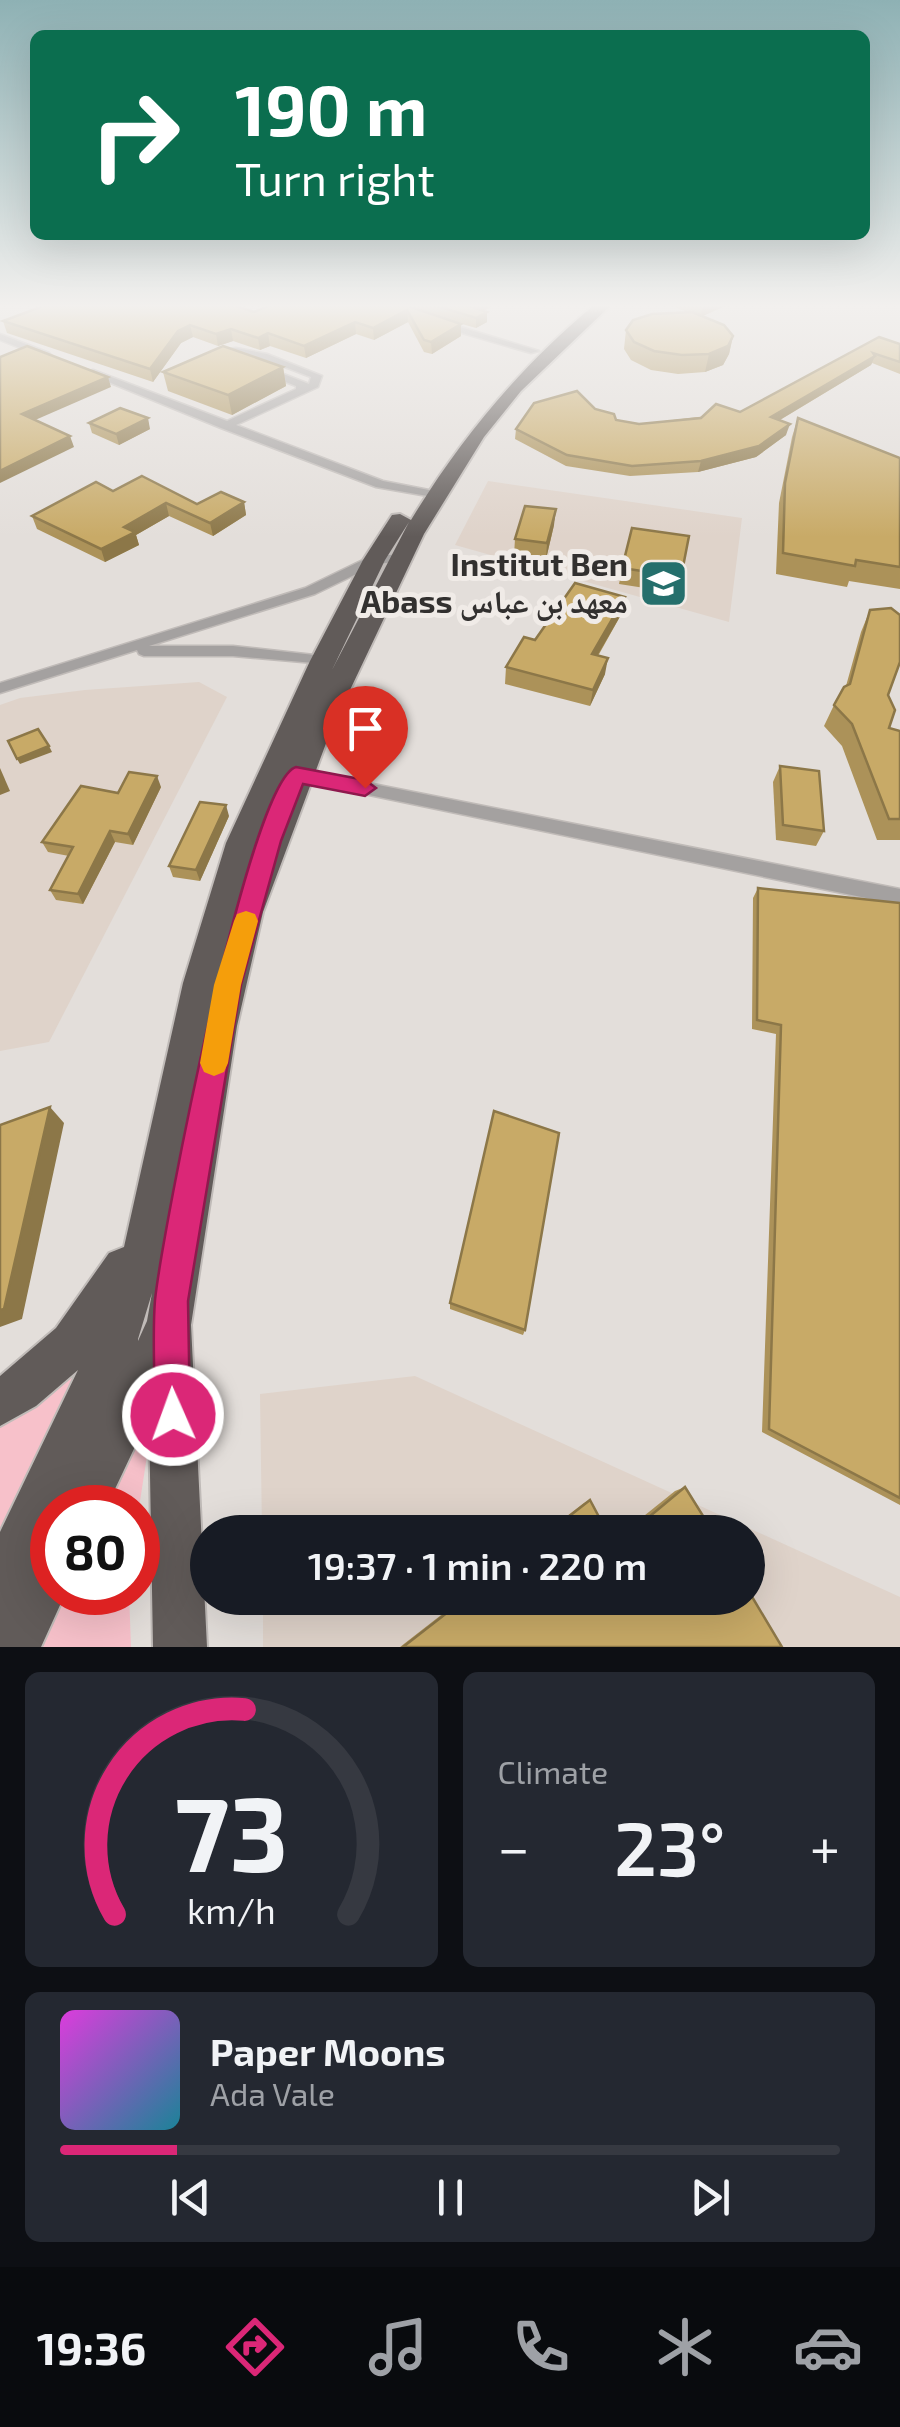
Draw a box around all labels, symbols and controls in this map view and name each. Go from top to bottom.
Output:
text: 190 m [235,66,428,150]
icon: right [70,70,200,200]
text: Turn right [235,151,435,205]
place label: Institut Ben Abass معهد بن عباس [360,544,628,621]
school or university icon: Institut Ben Abass معهد بن عباس [637,557,689,609]
pin [323,686,408,789]
icon: arrive [338,701,393,756]
position arrow [121,1363,225,1467]
speed limit sign: 80 [30,1485,160,1615]
text: 19:37 · 1 min · 220 m [308,1542,647,1588]
text: Climate [498,1752,608,1790]
text: 73 [174,1768,288,1893]
text: 23° [614,1801,725,1891]
text: − [498,1813,530,1879]
text: + [810,1813,840,1879]
text: km/h [187,1888,276,1931]
text: Paper Moons [210,2028,446,2074]
text: Ada Vale [210,2074,335,2112]
icon: previous [163,2170,218,2225]
icon: pause [423,2170,478,2225]
icon: next [683,2170,738,2225]
icon: directions [220,2312,290,2382]
icon: music [363,2312,433,2382]
icon: phone [506,2312,576,2382]
icon: climate [650,2312,720,2382]
icon: car [793,2312,863,2382]
text: 19:36 [37,2320,146,2374]

